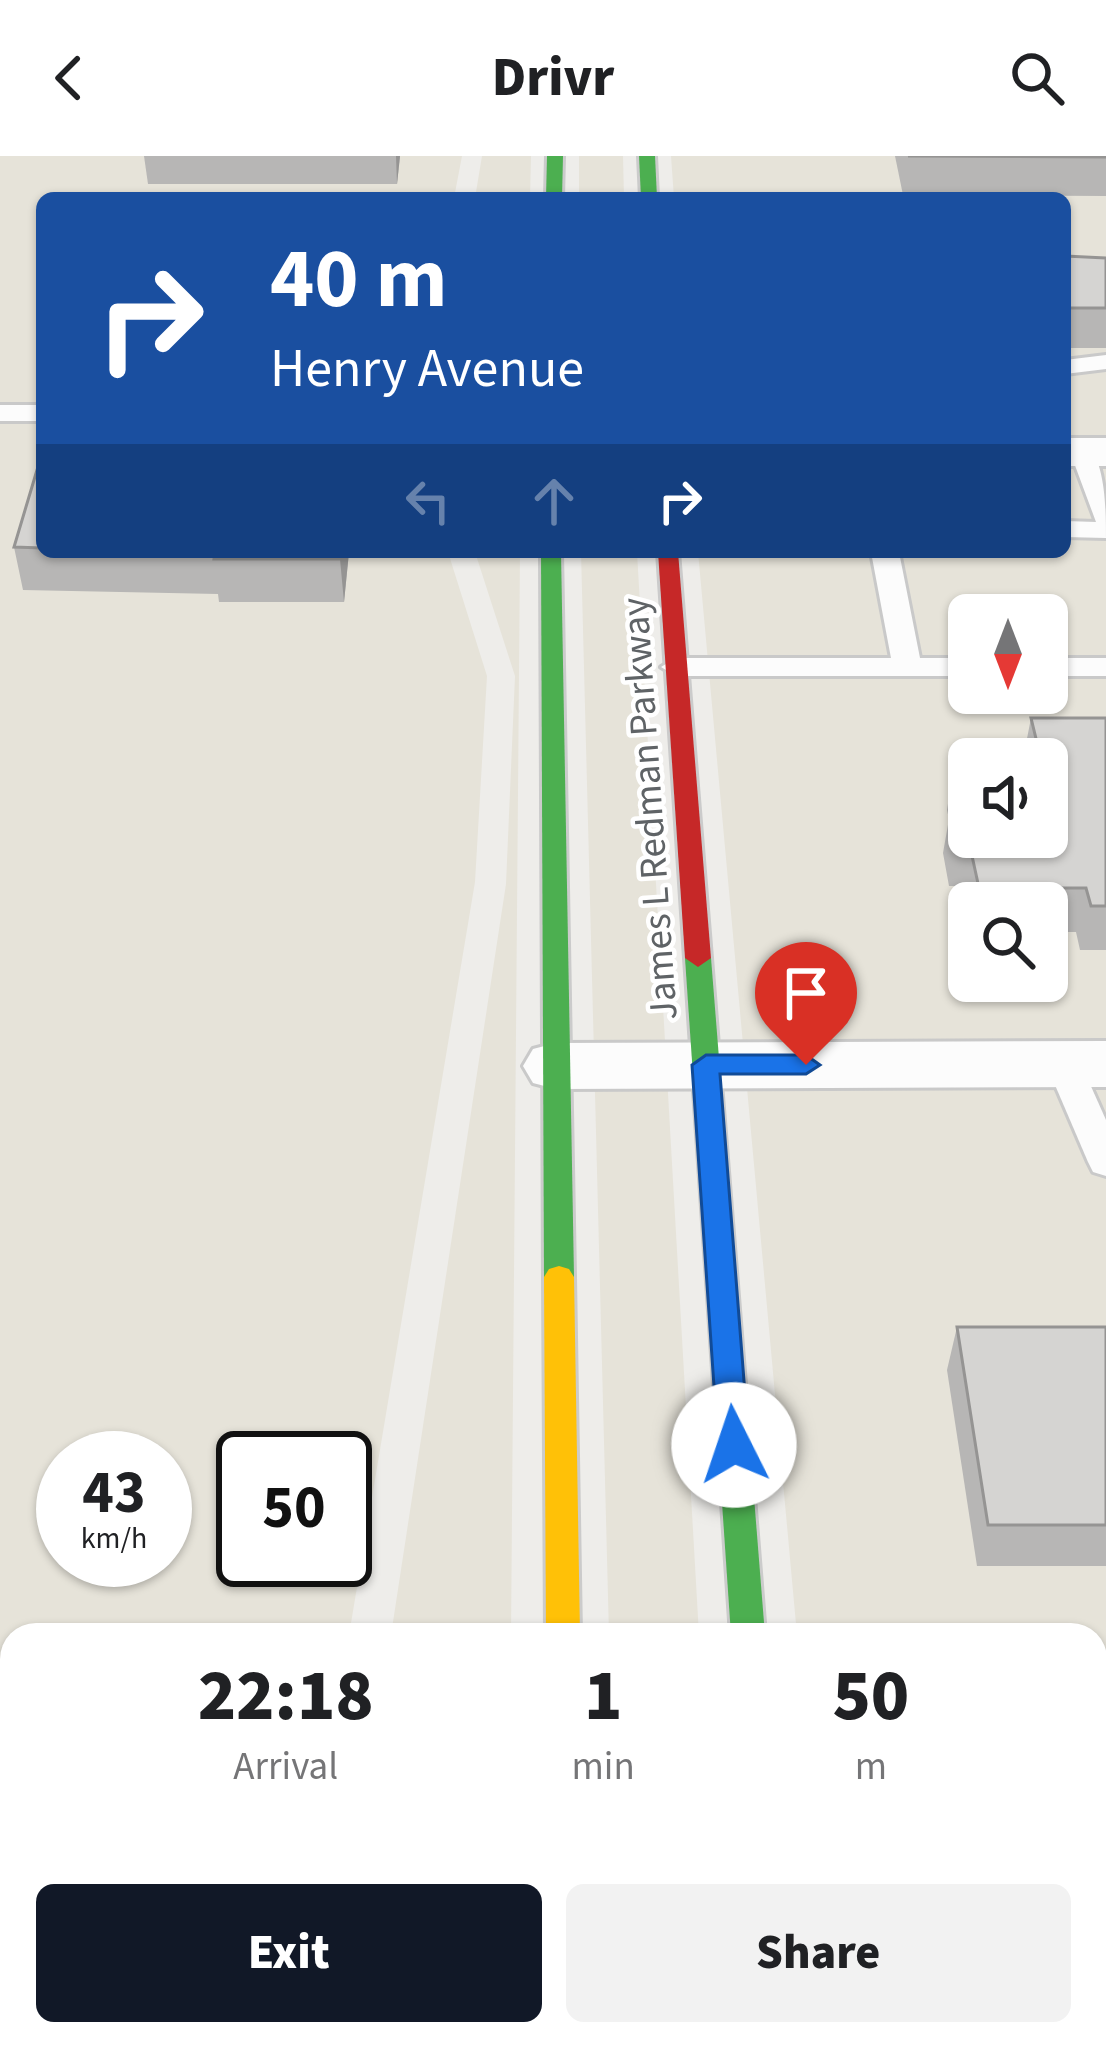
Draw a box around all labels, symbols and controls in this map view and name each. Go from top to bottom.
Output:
text: Drivr [492,40,614,117]
icon: back [36,45,102,111]
icon: search [1004,45,1070,111]
text: 40 m [270,220,448,340]
icon: right [72,240,228,396]
text: Henry Avenue [270,331,584,408]
icon: left [395,468,461,534]
icon: ahead [521,468,587,534]
icon: right [647,468,713,534]
north arrow [948,594,1068,714]
map controls [948,594,1068,1002]
street label: James L Redman Parkway [607,596,693,1022]
button: sound [948,738,1068,858]
button: search [948,882,1068,1002]
pin [755,942,857,1065]
icon: arrive [773,960,839,1026]
position arrow [671,1382,797,1508]
speed limit sign: 50 [216,1431,372,1587]
text: 43 [82,1451,146,1536]
text: km/h [81,1517,147,1560]
text: 22:18 [198,1645,374,1748]
text: 1 [584,1645,622,1748]
text: 50 [832,1645,909,1748]
text: Arrival [233,1739,338,1795]
text: min [571,1739,635,1795]
text: m [855,1739,887,1795]
button: Exit [36,1884,542,2022]
button: Share [566,1884,1071,2022]

